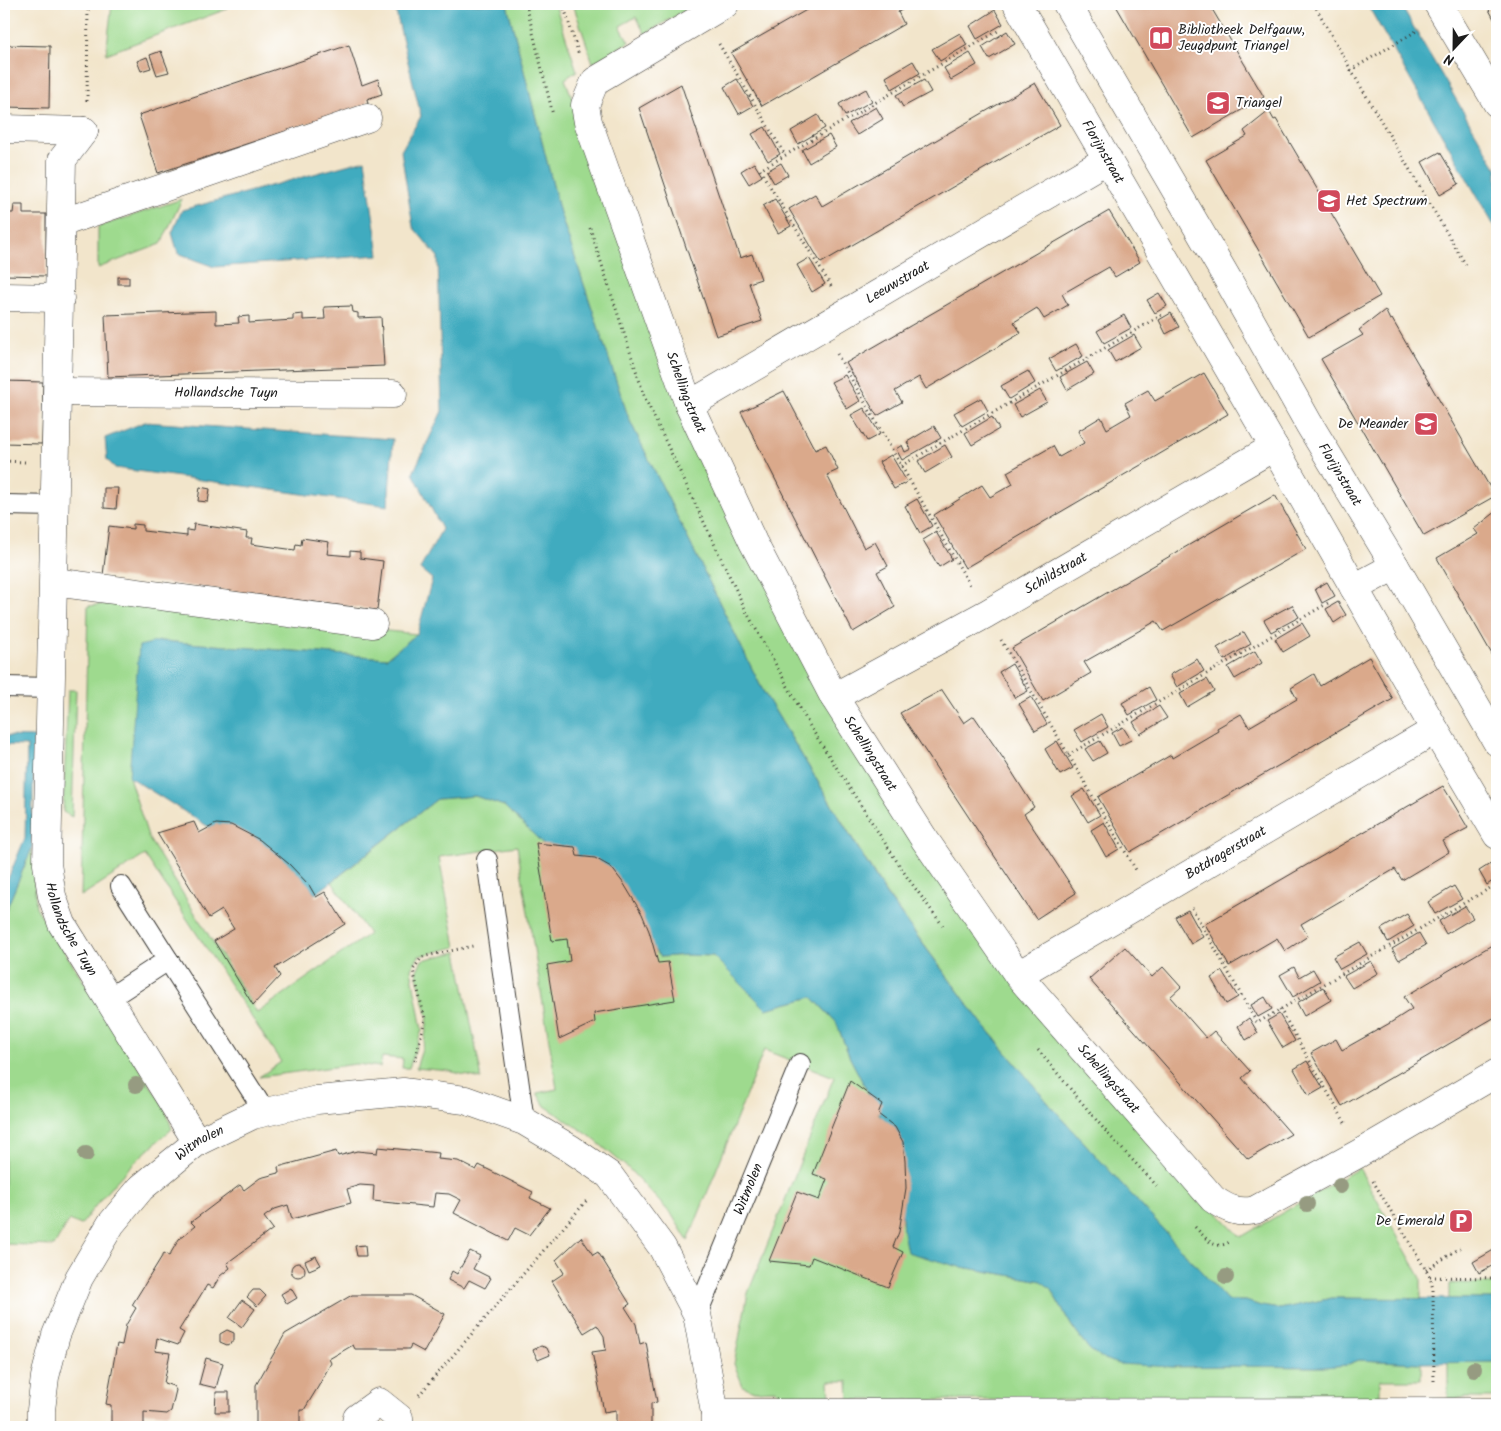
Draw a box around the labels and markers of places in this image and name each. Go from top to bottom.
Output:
place label: Bibliotheek Delfgauw, Jeugdpunt Triangel [1178,19,1305,57]
library icon: Bibliotheek Delfgauw, Jeugdpunt Triangel [1148,25,1174,51]
school or university icon: Triangel [1205,90,1231,116]
place label: Triangel [1236,92,1282,114]
school or university icon: Het Spectrum [1316,188,1342,214]
place label: Het Spectrum [1346,190,1427,212]
school or university icon: De Meander [1413,411,1439,437]
place label: De Meander [1338,413,1409,435]
parking icon: De Emerald [1448,1208,1474,1234]
place label: De Emerald [1376,1210,1445,1232]

